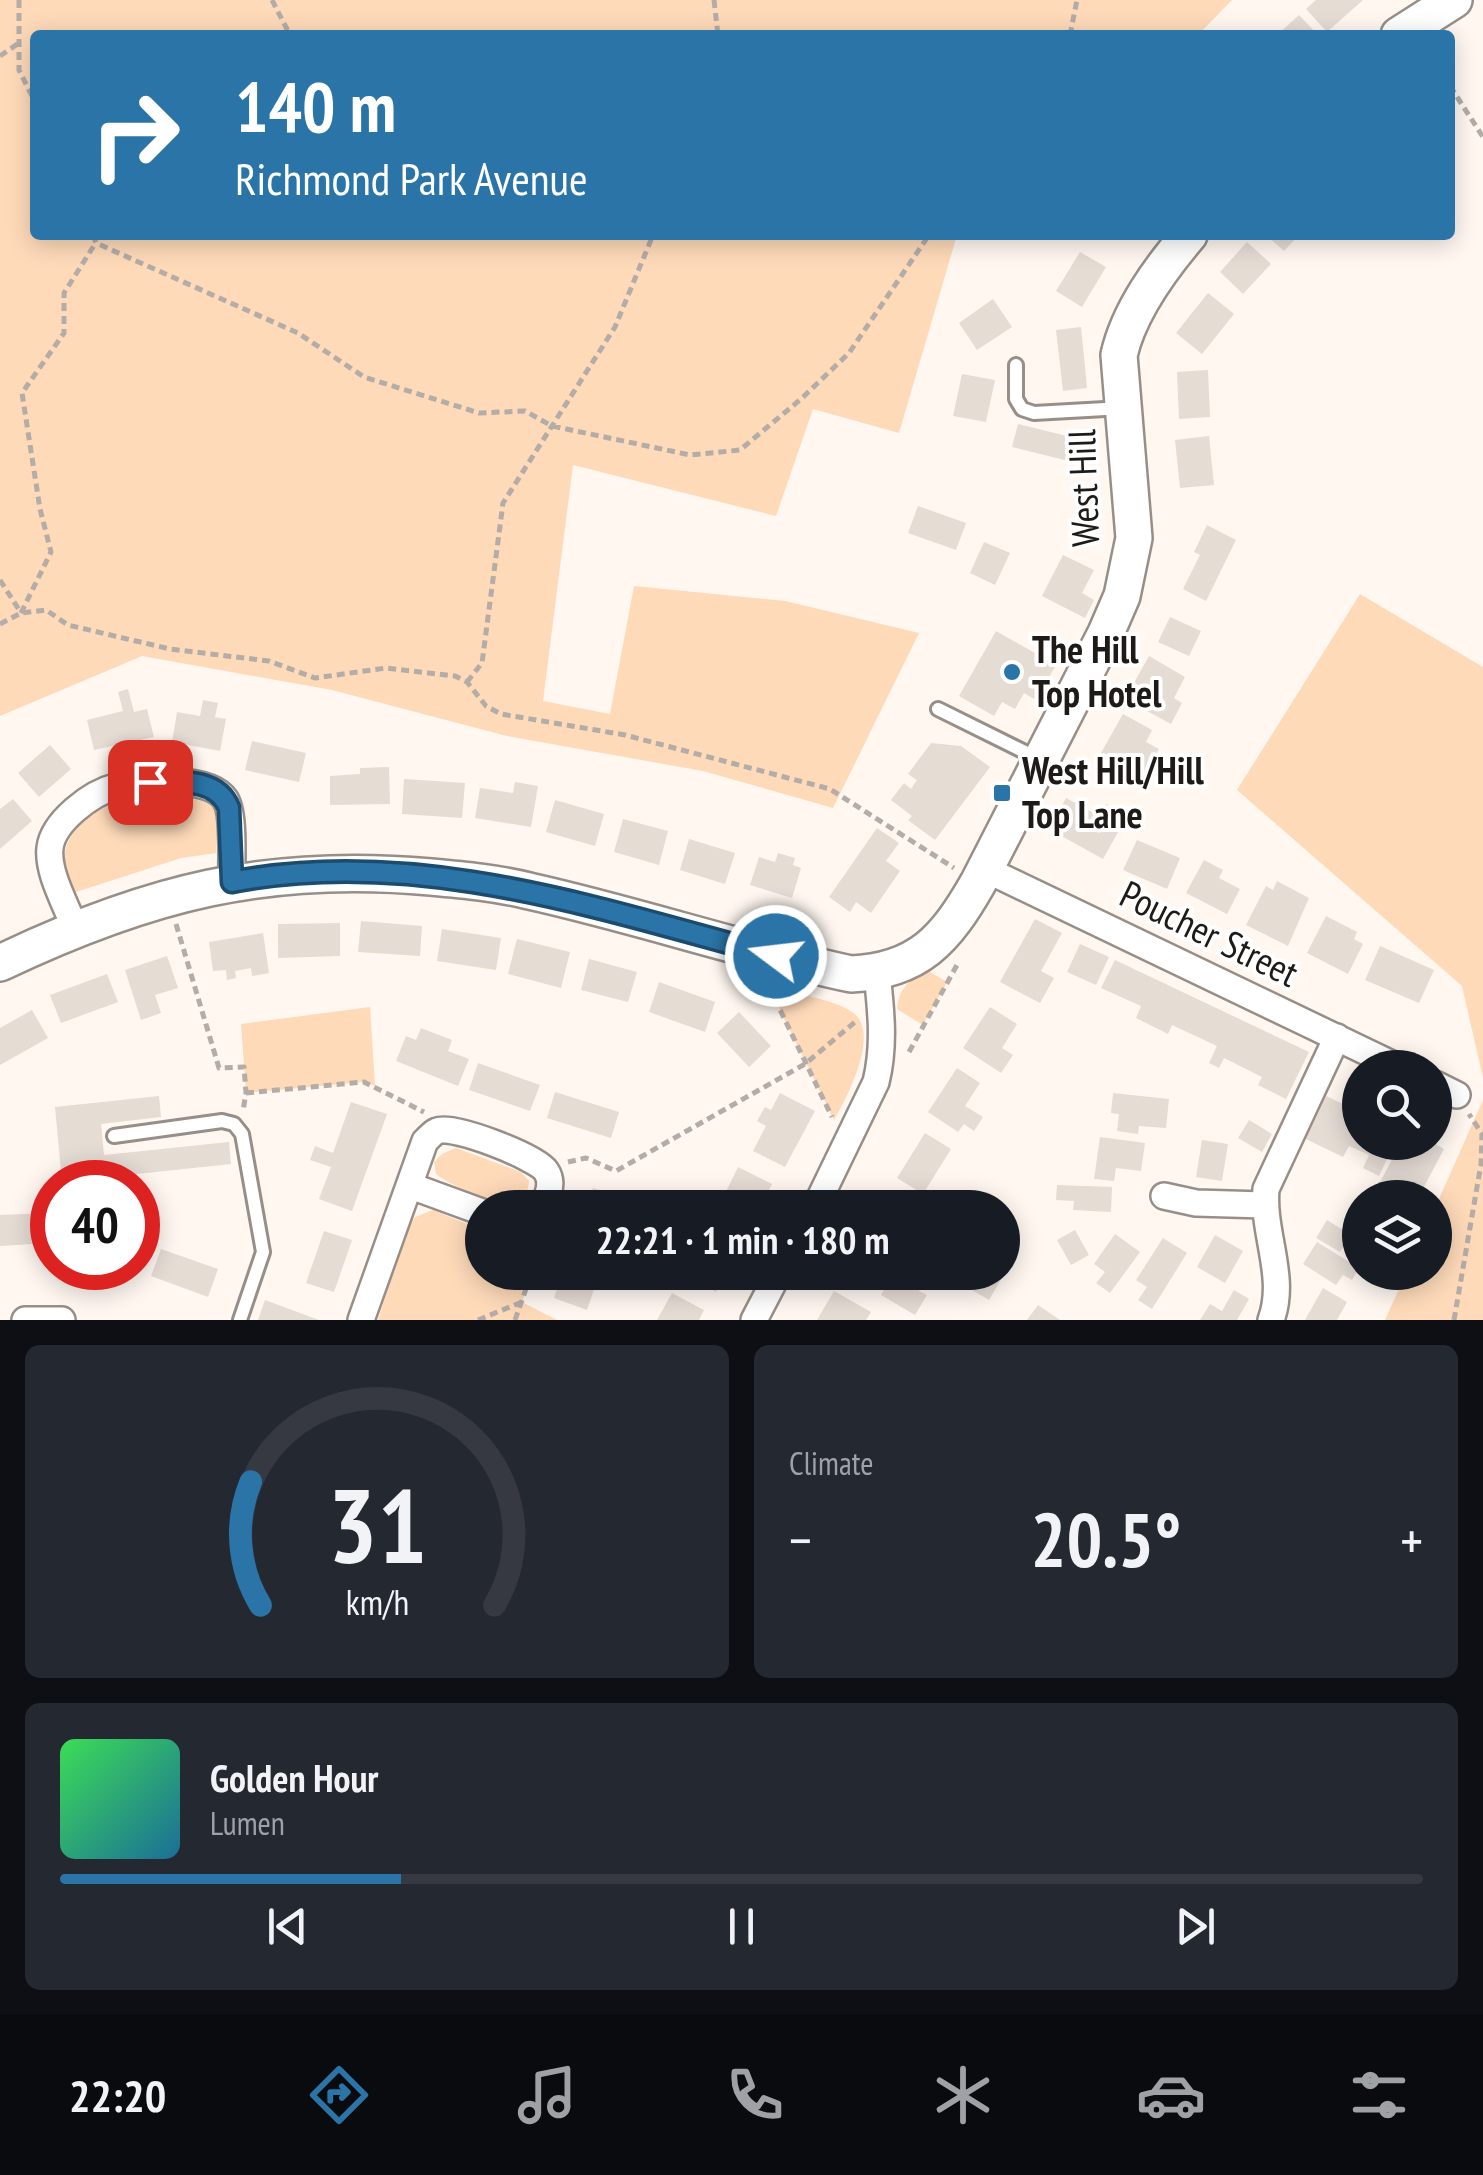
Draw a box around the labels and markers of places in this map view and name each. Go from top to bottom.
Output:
place label: The Hill Top Hotel [1032,624,1162,717]
marker: The Hill Top Hotel [1001,661,1023,683]
pin [108,740,193,825]
place label: West Hill/Hill Top Lane [1021,745,1205,838]
marker: West Hill/Hill Top Lane [991,782,1013,804]

